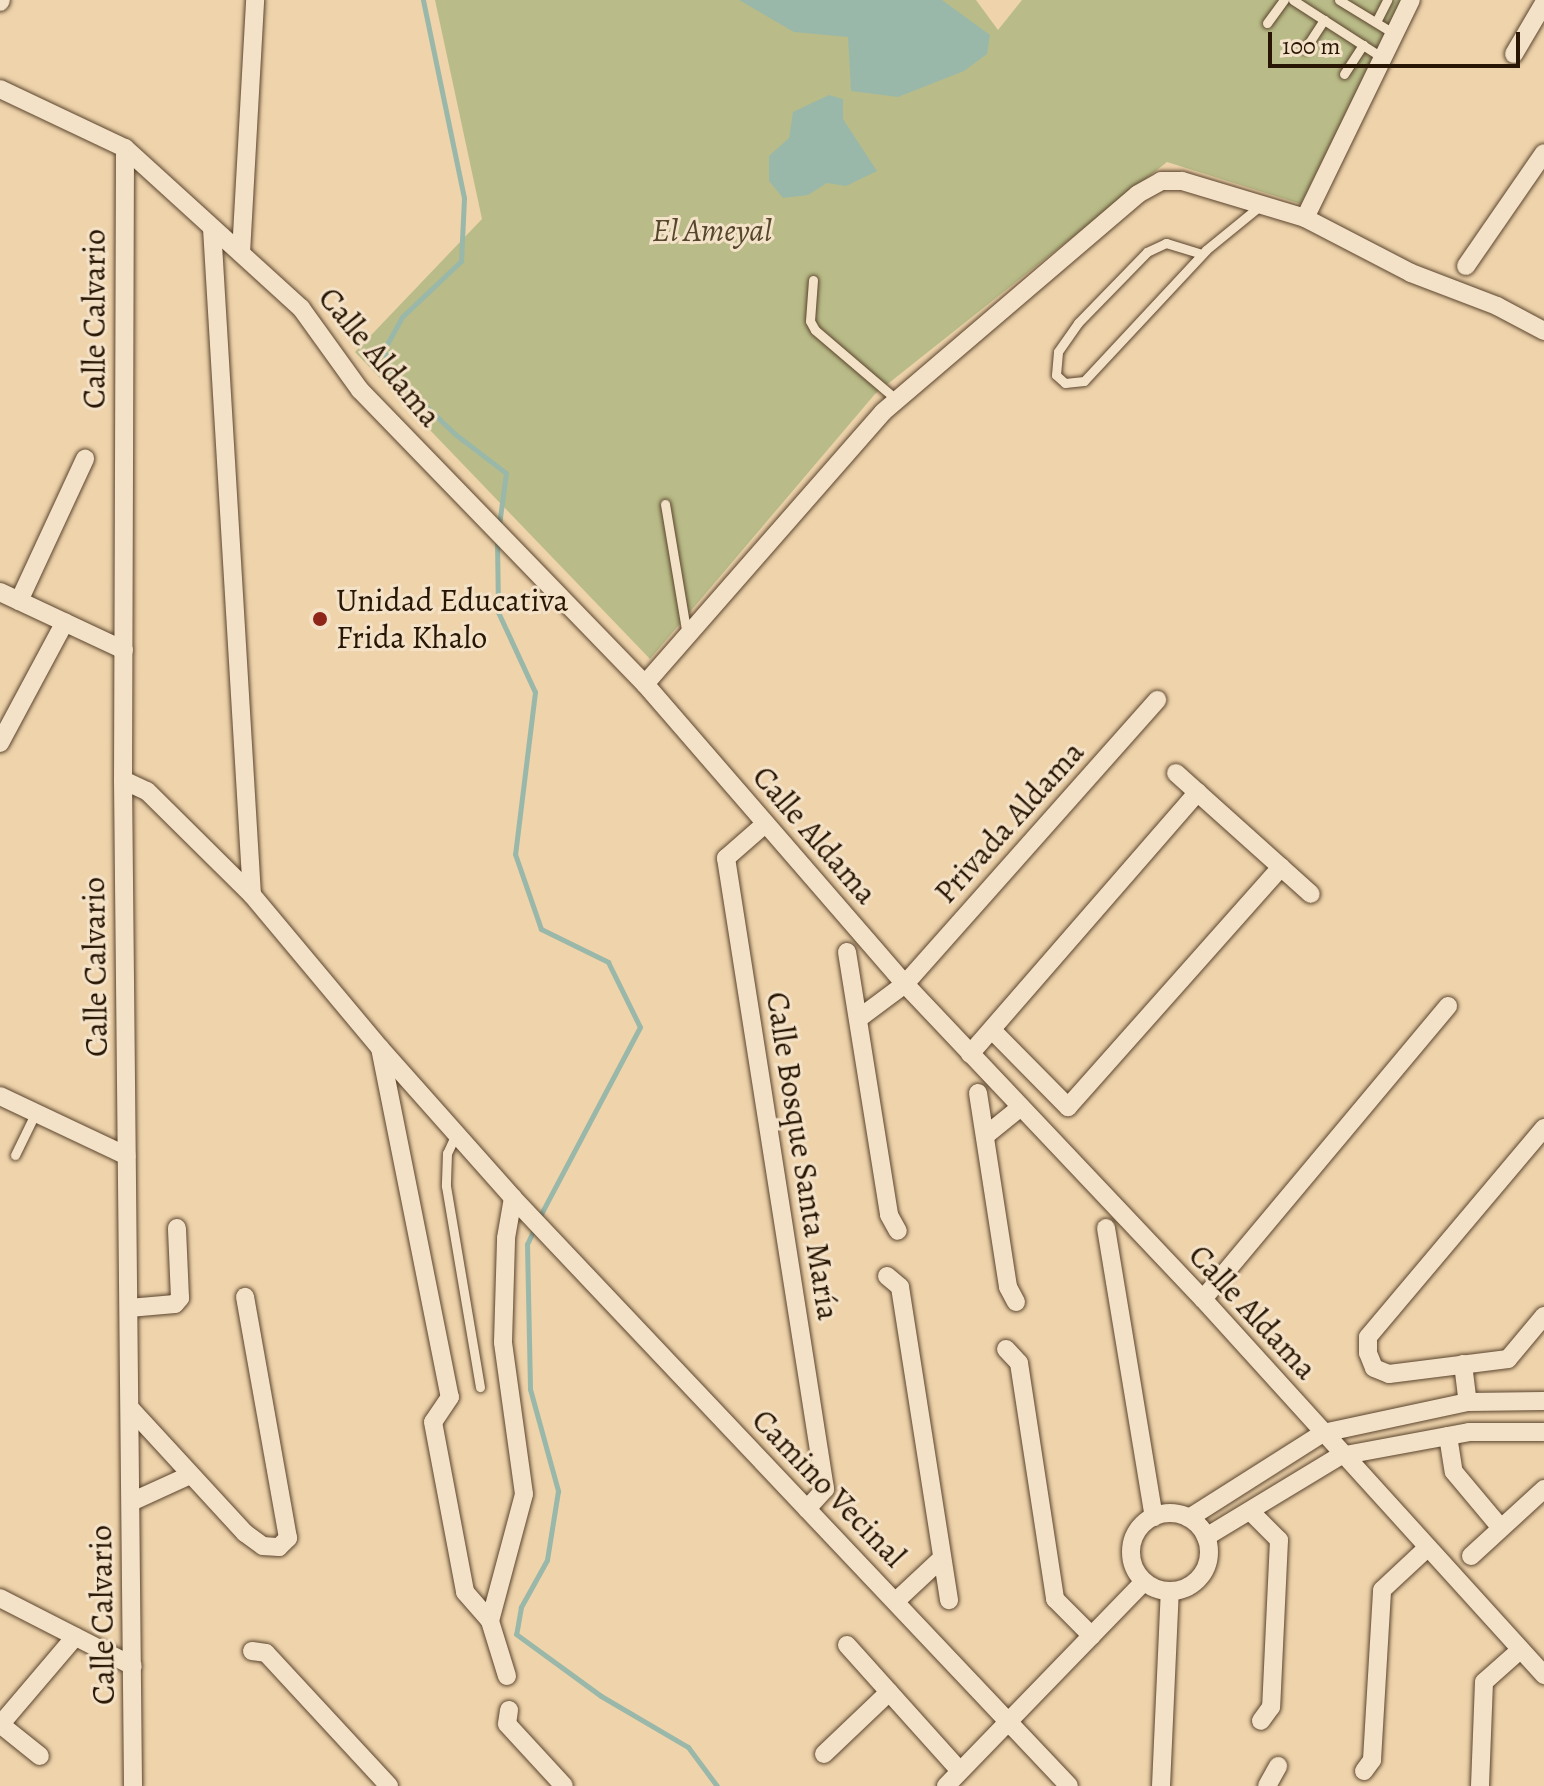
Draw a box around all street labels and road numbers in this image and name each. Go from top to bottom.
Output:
street label: Calle Calvario [75,229,113,409]
street label: Calle Aldama [310,279,450,435]
street label: Privada Aldama [926,733,1092,911]
street label: Calle Aldama [745,758,885,912]
street label: Calle Calvario [74,877,116,1057]
street label: Calle Bosque Santa María [758,989,848,1323]
street label: Calle Aldama [1181,1236,1325,1388]
street label: Camino Vecinal [744,1401,914,1575]
street label: Calle Calvario [81,1525,123,1705]

